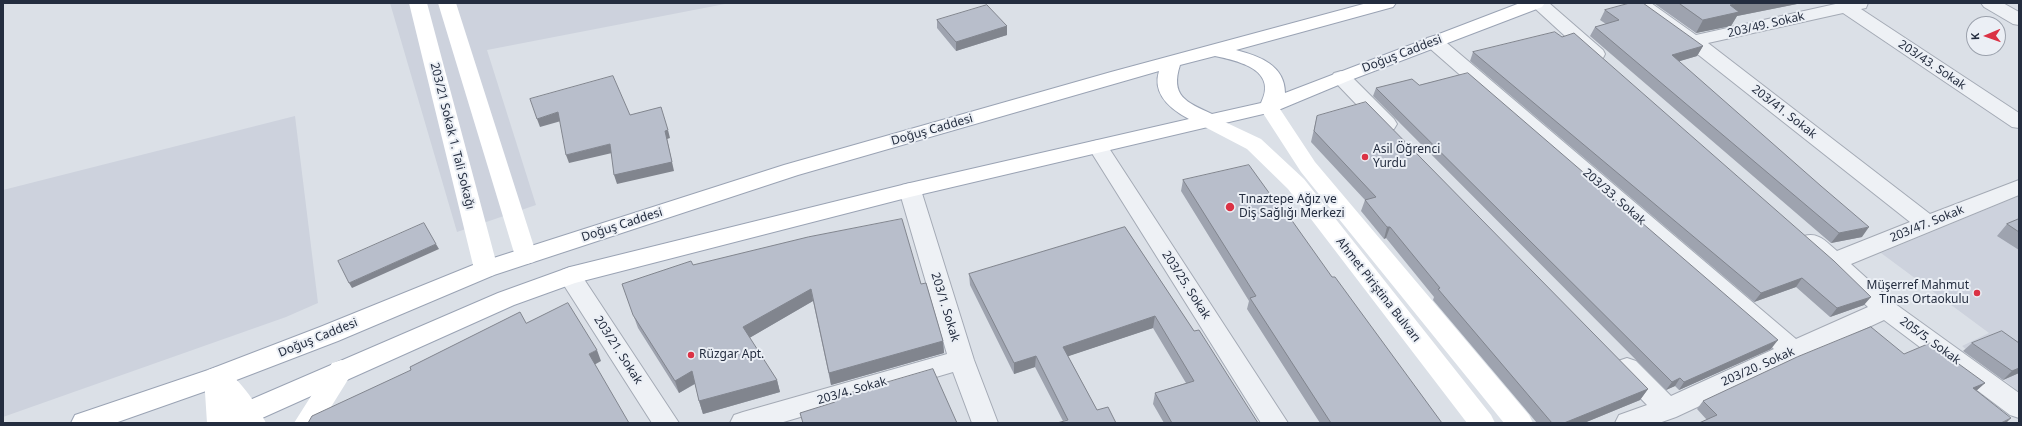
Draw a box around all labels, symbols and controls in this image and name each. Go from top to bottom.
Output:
street label: 203/49. Sokak [1726,9,1806,41]
north arrow [1966,16,2006,56]
street label: Doğuş Caddesi [1360,32,1444,76]
text: K [1967,32,1982,40]
street label: 203/43. Sokak [1895,37,1969,93]
street label: 203/21 Sokak 1. Tali Sokağı [427,61,477,211]
street label: 203/41. Sokak [1749,82,1819,142]
street label: Doğuş Caddesi [889,111,975,149]
place label: Asil Öğrenci Yurdu [1373,143,1440,171]
marker: Asil Öğrenci Yurdu [1360,152,1370,162]
street label: 203/33. Sokak [1580,166,1648,228]
place label: Tınaztepe Ağız ve Diş Sağlığı Merkezi [1239,193,1345,221]
marker: Tınaztepe Ağız ve Diş Sağlığı Merkezi [1224,201,1236,213]
street label: 203/47. Sokak [1888,203,1966,245]
street label: Doğuş Caddesi [580,205,664,245]
street label: Ahmet Piriştina Bulvarı [1333,235,1423,345]
street label: 203/25. Sokak [1159,248,1213,322]
street label: 203/1. Sokak [928,271,962,343]
place label: Müşerref Mahmut Tınas Ortaokulu [1866,279,1969,307]
marker: Müşerref Mahmut Tınas Ortaokulu [1972,288,1982,298]
street label: 203/21. Sokak [591,313,645,387]
street label: 205/5. Sokak [1897,314,1963,368]
street label: Doğuş Caddesi [276,316,360,360]
street label: 203/20. Sokak [1719,344,1797,390]
place label: Rüzgar Apt. [699,348,764,362]
marker: Rüzgar Apt. [686,350,696,360]
street label: 203/4. Sokak [816,374,888,408]

